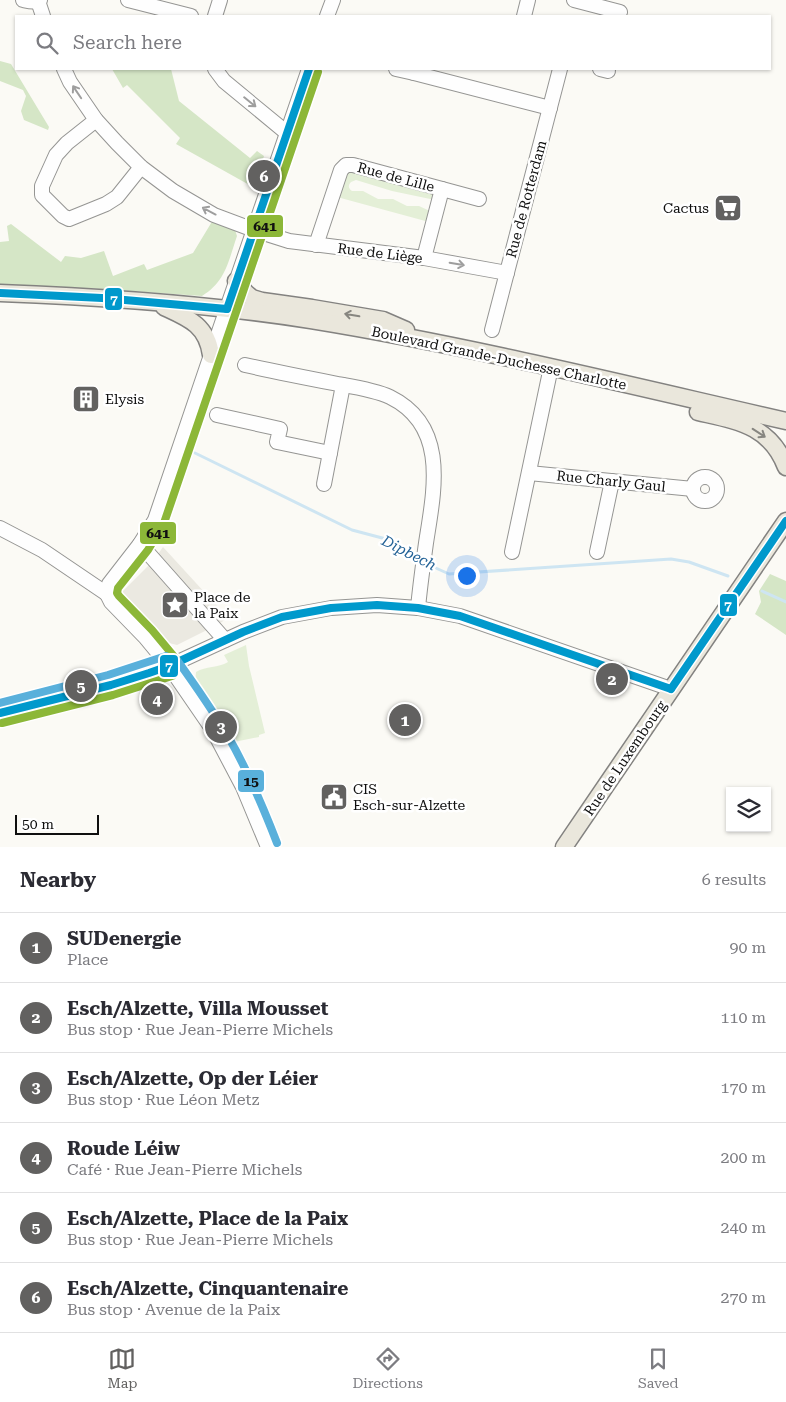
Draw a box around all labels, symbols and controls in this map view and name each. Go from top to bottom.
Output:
search box [15,15,771,70]
icon: search [33,29,61,57]
text: Search here [73,31,182,54]
one-way arrow [72,85,82,99]
one-way arrow [243,97,256,108]
street label: Rue de Rotterdam [503,138,549,259]
pin: 6 [248,157,280,195]
street label: Rue de Lille [356,159,437,195]
supermarket icon: Cactus [713,193,743,223]
place label: Cactus [663,200,709,216]
one-way arrow [201,206,216,216]
line badge: 641 [246,214,284,238]
text: 641 [253,218,277,234]
street label: Rue de Liège [337,240,424,266]
one-way arrow [448,259,464,269]
line badge: 7 [104,287,123,311]
text: 7 [110,291,118,307]
one-way arrow [345,309,361,319]
street label: Boulevard Grande-Duchesse Charlotte [370,323,628,393]
building icon: Elysis [71,384,101,414]
place label: Elysis [105,391,145,407]
one-way arrow [751,428,765,438]
street label: Rue Charly Gaul [556,467,667,495]
line badge: 641 [139,521,177,545]
text: 641 [146,525,170,541]
water label: Dipbech [378,531,439,574]
your location [454,563,480,589]
place label: Place de la Paix [194,589,251,621]
place icon: Place de la Paix [160,590,190,620]
line badge: 7 [719,593,738,617]
text: 7 [724,597,732,613]
line badge: 7 [159,654,179,678]
text: 7 [165,658,173,674]
pin: 2 [596,660,628,698]
pin: 5 [65,667,97,705]
pin: 4 [141,680,173,718]
street label: Rue de Luxembourg [581,697,669,818]
pin: 1 [389,701,421,739]
pin: 3 [205,708,237,746]
line badge: 15 [237,769,265,793]
text: 15 [243,773,259,789]
place label: CIS Esch-sur-Alzette [353,781,466,813]
public building icon: CIS Esch-sur-Alzette [319,782,349,812]
map controls [726,787,771,832]
button: layers [726,787,771,832]
scale bar [15,812,99,835]
text: 50 m [22,816,54,832]
text: Nearby [20,868,96,892]
text: 6 results [702,870,766,889]
text: SUDenergie [67,927,181,950]
text: 1 [32,938,40,957]
text: 90 m [729,938,766,957]
text: Place [67,950,108,969]
text: Esch/Alzette, Villa Mousset [67,997,328,1020]
text: 2 [32,1008,40,1027]
text: 110 m [720,1008,766,1027]
text: Bus stop · Rue Jean-Pierre Michels [67,1020,333,1039]
text: Esch/Alzette, Op der Léier [67,1067,318,1090]
text: 3 [32,1078,40,1097]
text: 170 m [720,1078,766,1097]
text: Bus stop · Rue Léon Metz [67,1090,259,1109]
text: Roude Léiw [67,1137,180,1160]
text: 4 [32,1148,40,1167]
text: 200 m [720,1148,766,1167]
text: Café · Rue Jean-Pierre Michels [67,1160,302,1179]
text: Esch/Alzette, Place de la Paix [67,1207,348,1230]
text: 5 [32,1218,40,1237]
text: 240 m [720,1218,766,1237]
text: Bus stop · Rue Jean-Pierre Michels [67,1230,333,1249]
text: Esch/Alzette, Cinquantenaire [67,1277,348,1300]
text: 6 [32,1288,40,1307]
text: 270 m [720,1288,766,1307]
text: Bus stop · Avenue de la Paix [67,1300,280,1319]
tab: Map [108,1345,137,1391]
tab: Directions [352,1345,423,1391]
tab: Saved [638,1345,679,1391]

